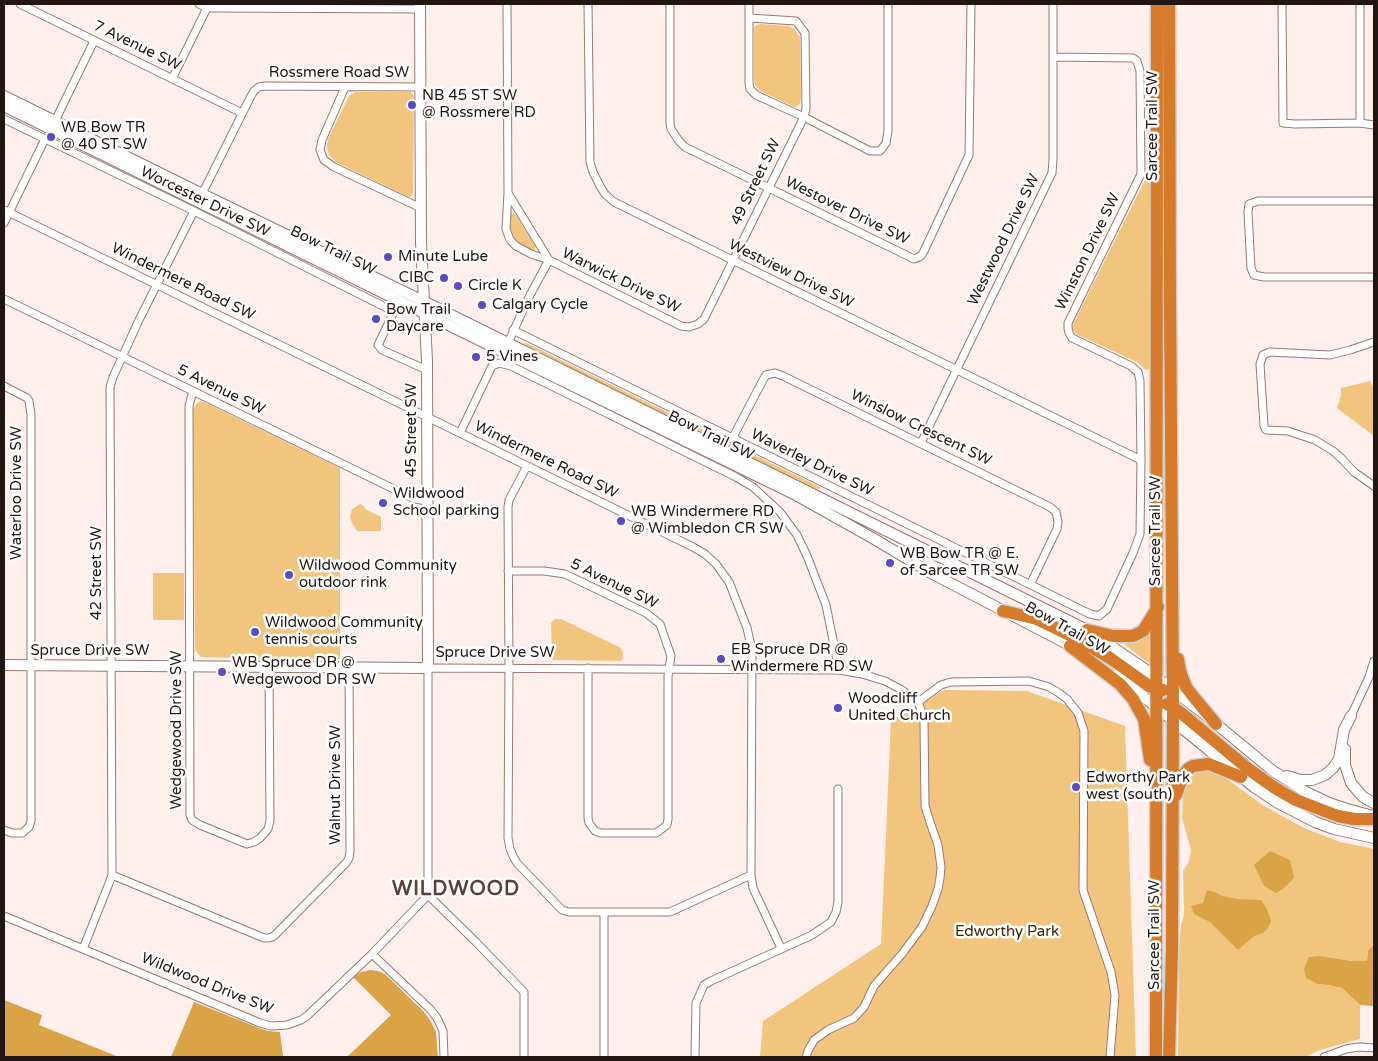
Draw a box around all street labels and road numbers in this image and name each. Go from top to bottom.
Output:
street label: 7 Avenue SW [90,17,184,75]
street label: Rossmere Road SW [269,64,409,82]
street label: Sarcee Trail SW [1144,71,1162,181]
street label: 49 Street SW [727,136,785,228]
street label: Worcester Drive SW [137,163,273,241]
street label: Westwood Drive SW [964,171,1044,309]
street label: Westover Drive SW [782,173,912,249]
street label: Winston Drive SW [1052,191,1124,313]
street label: Bow Trail SW [287,222,379,280]
street label: Westview Drive SW [726,236,856,312]
street label: Windermere Road SW [108,239,258,325]
street label: Warwick Drive SW [559,244,683,318]
street label: 5 Avenue SW [174,361,268,419]
street label: 45 Street SW [403,383,421,477]
street label: Winslow Crescent SW [848,386,994,470]
street label: Bow Trail SW [665,407,757,465]
street label: Windermere Road SW [471,417,621,503]
street label: Waverley Drive SW [748,425,876,501]
street label: Waterloo Drive SW [8,426,26,560]
street label: Sarcee Trail SW [1147,476,1165,586]
street label: 42 Street SW [88,526,106,620]
street label: 5 Avenue SW [567,555,661,613]
street label: Bow Trail SW [1022,599,1112,659]
street label: Spruce Drive SW [30,642,150,660]
street label: Spruce Drive SW [435,644,555,662]
street label: Wedgewood Drive SW [168,651,186,809]
street label: Walnut Drive SW [327,725,345,845]
street label: Sarcee Trail SW [1146,880,1164,990]
street label: Wildwood Drive SW [138,949,276,1019]

